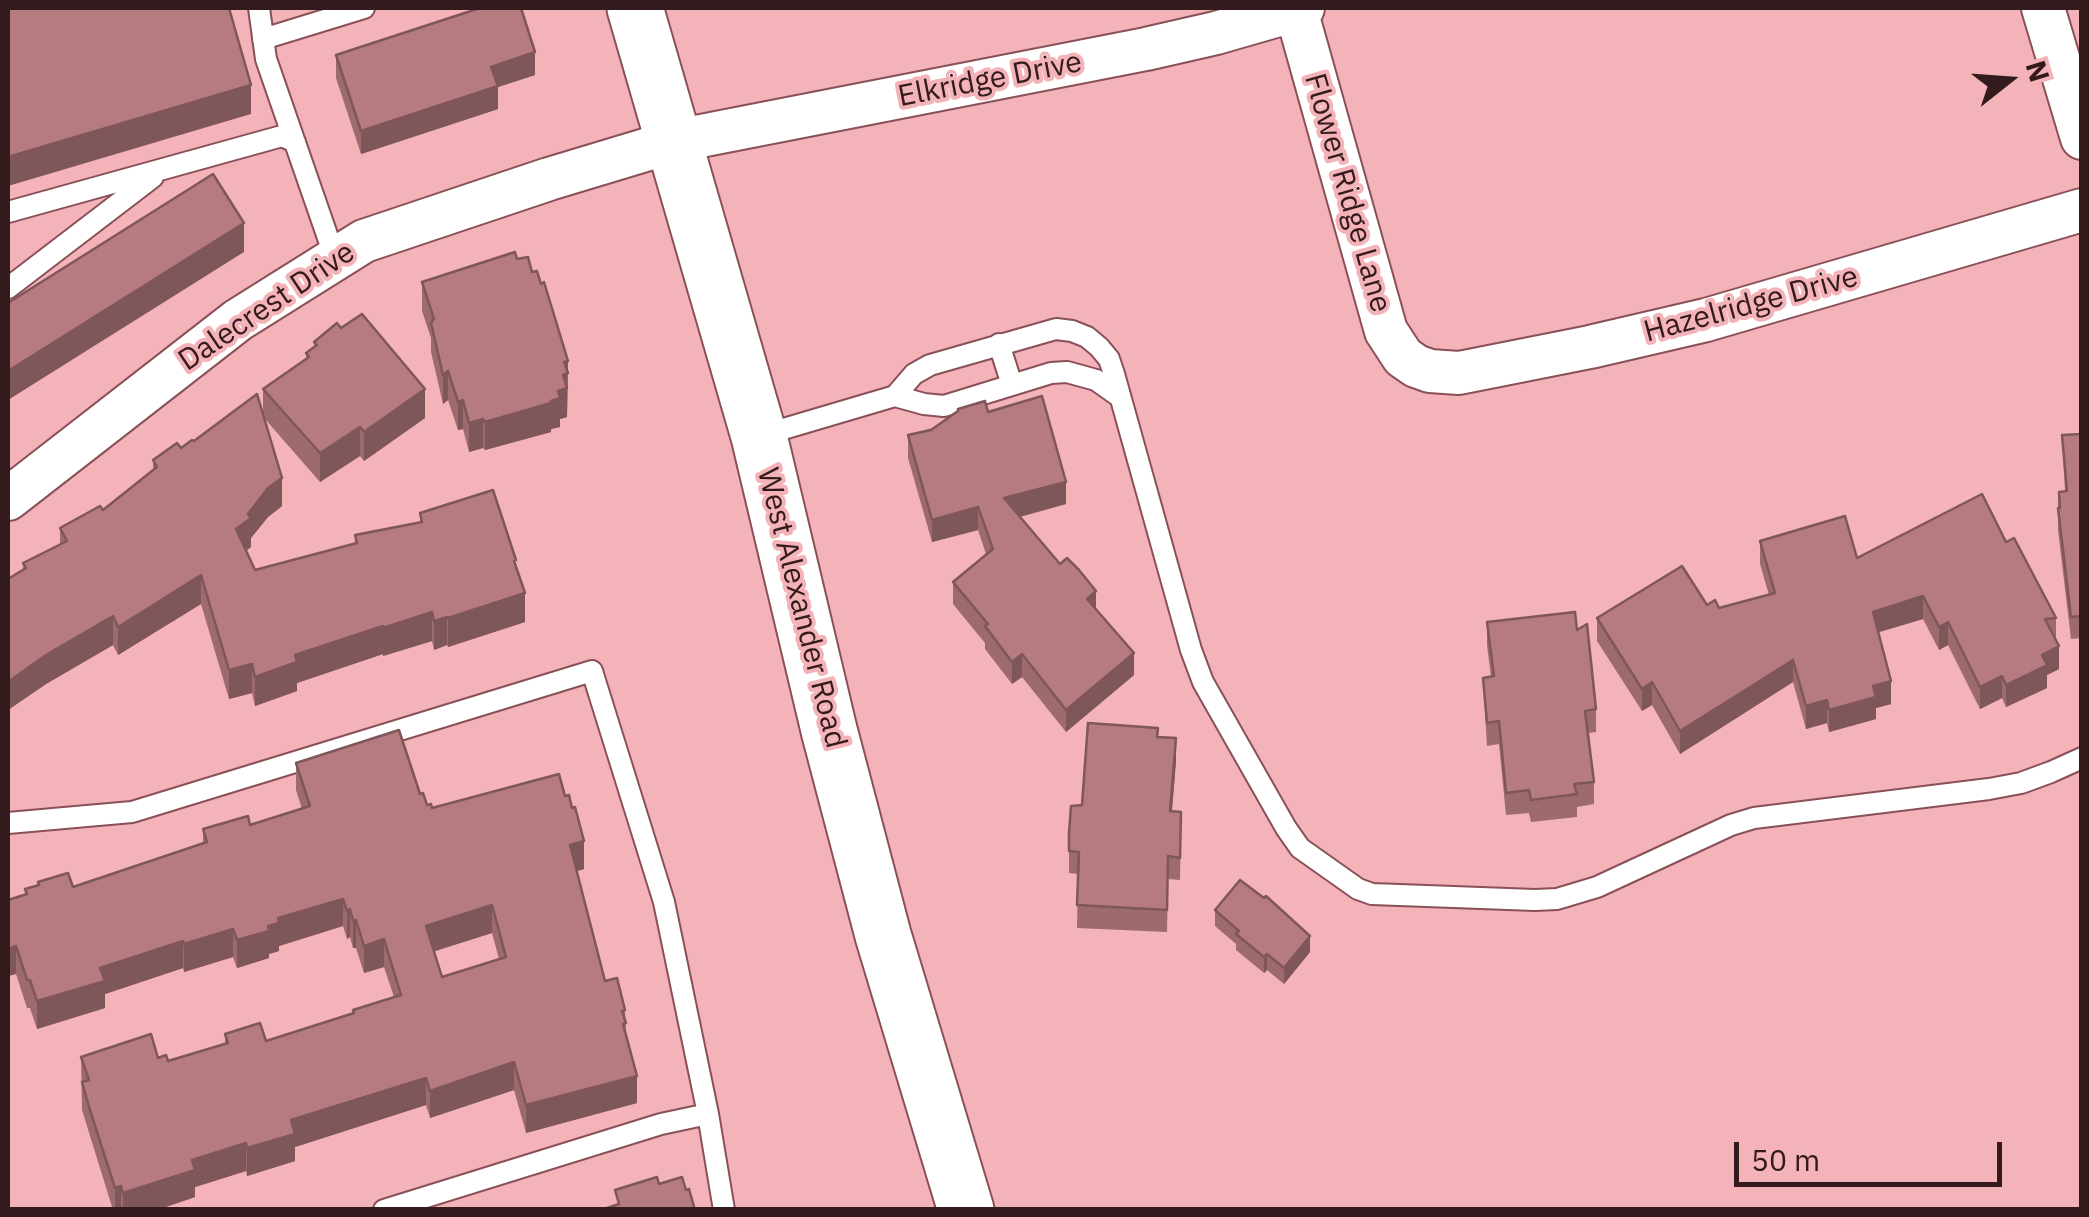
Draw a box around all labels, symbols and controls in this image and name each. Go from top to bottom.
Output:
north arrow [1959,30,2059,130]
street label: Elkridge Drive [895,45,1085,115]
text: N [2018,56,2059,86]
street label: Flower Ridge Lane [1296,69,1398,317]
street label: Dalecrest Drive [172,235,362,379]
street label: Hazelridge Drive [1640,259,1862,351]
street label: West Alexander Road [749,464,853,752]
scale bar [1739,1122,2006,1184]
text: 50 m [1751,1140,1820,1179]

